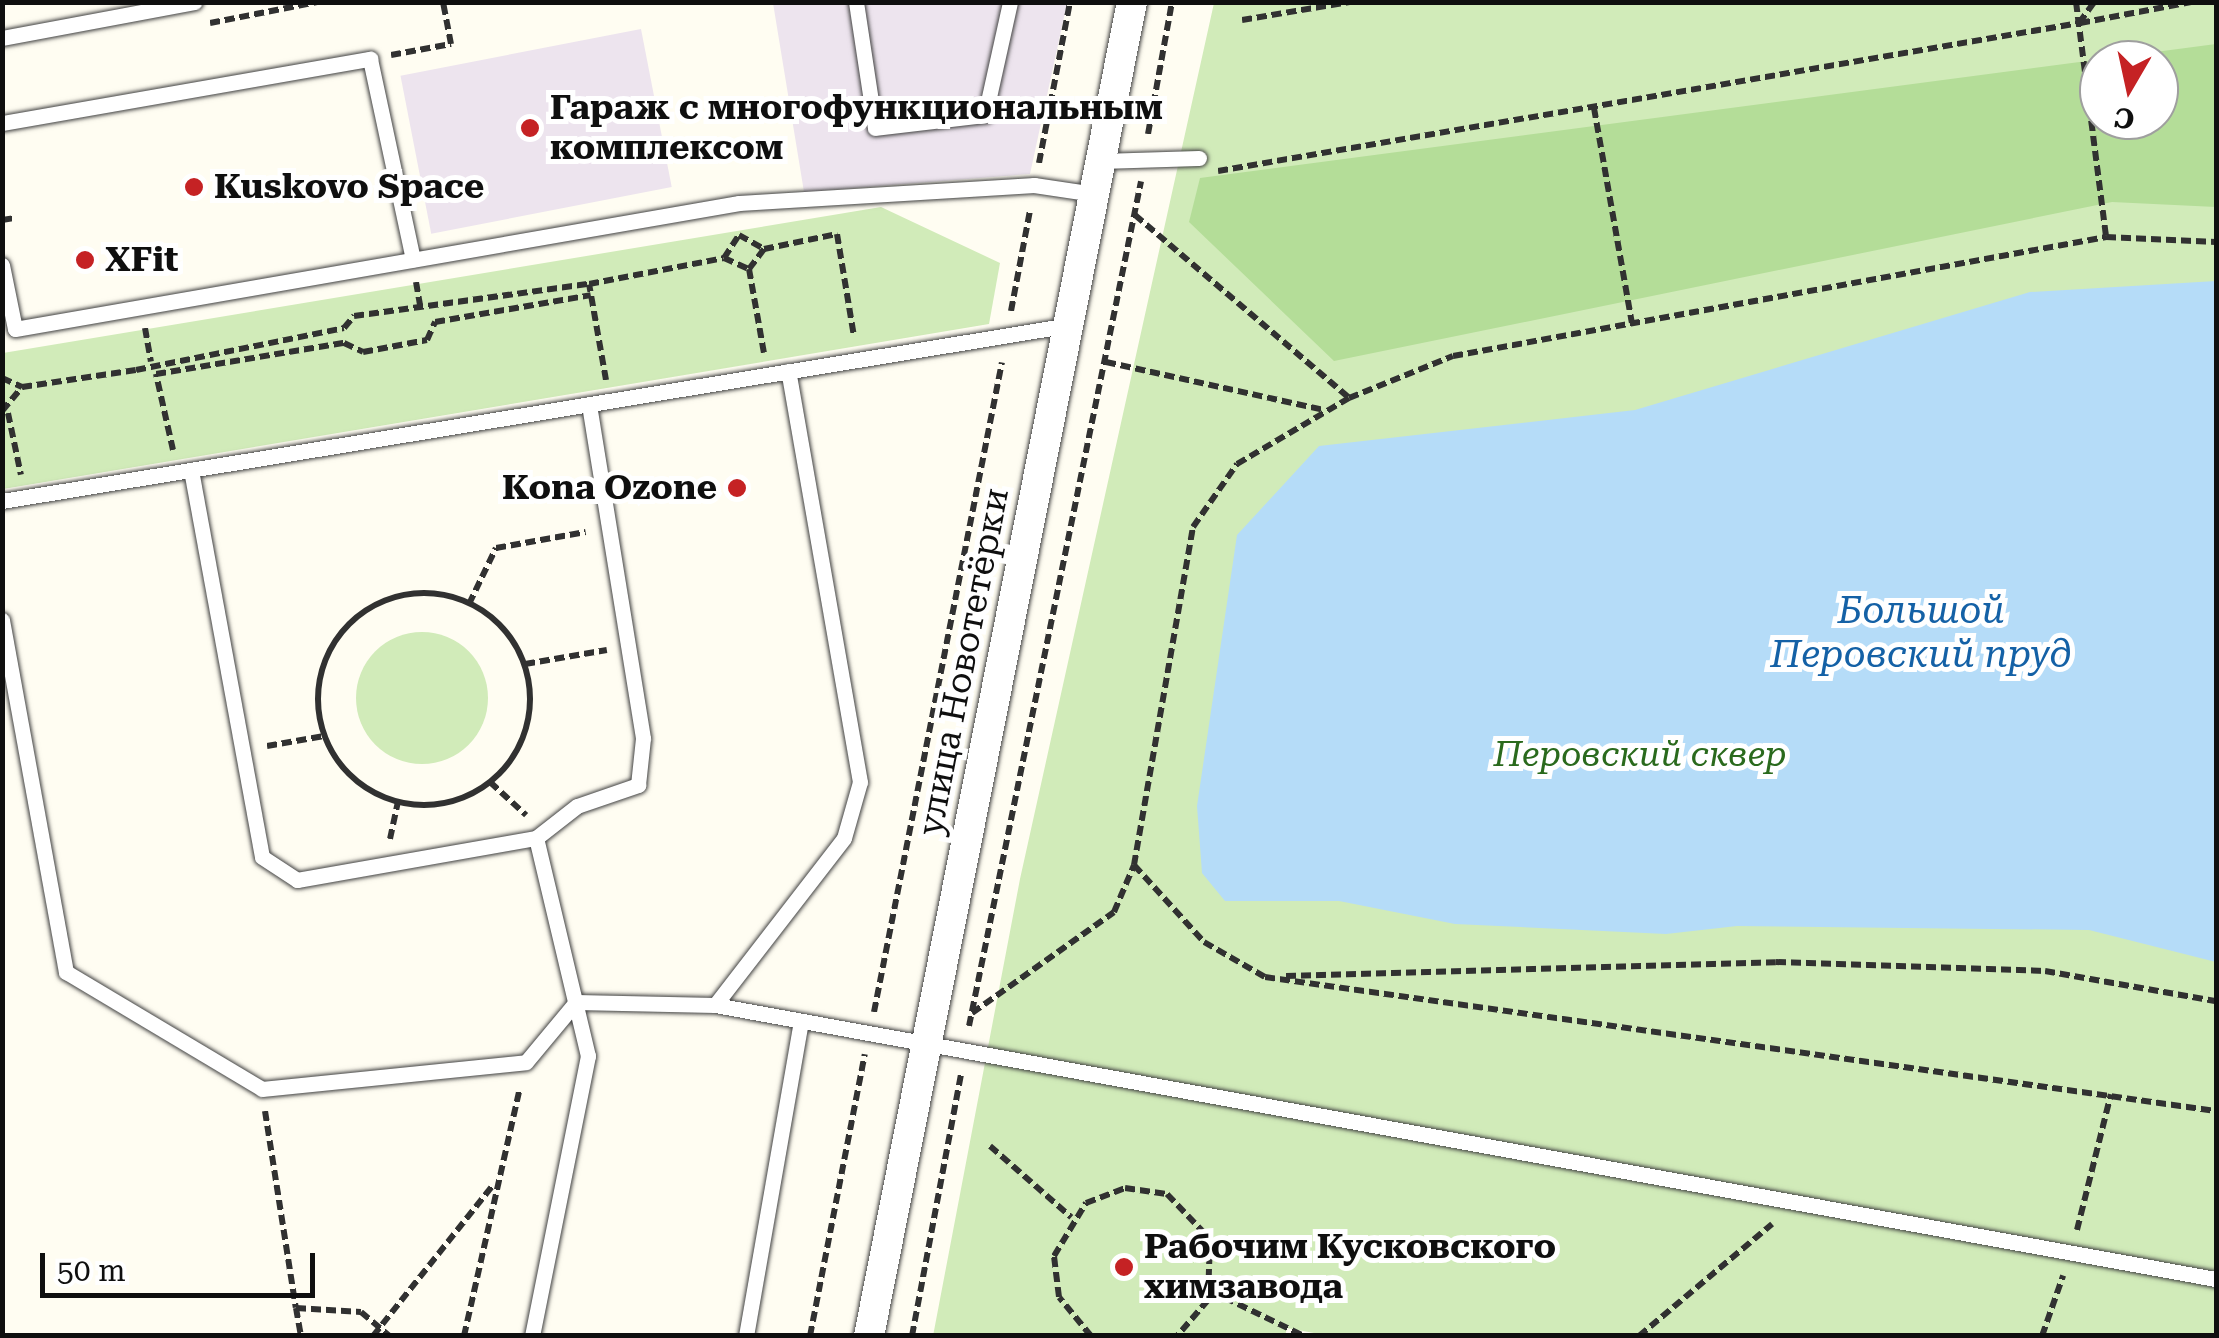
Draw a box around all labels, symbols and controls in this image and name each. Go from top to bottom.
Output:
north arrow [2079,40,2179,140]
place label: Гараж с многофункциональным комплексом [550,87,1163,169]
text: С [2112,100,2137,136]
marker: Гараж с многофункциональным комплексом [519,117,541,139]
place label: Kuskovo Space [214,166,484,208]
marker: Kuskovo Space [183,176,205,198]
place label: XFit [105,239,178,281]
marker: XFit [74,249,96,271]
place label: Kona Ozone [502,467,717,509]
marker: Kona Ozone [726,477,748,499]
street label: улица Новотетёрки [910,485,1018,839]
water label: Большой Перовский пруд [1770,588,2072,678]
park label: Перовский сквер [1493,734,1787,776]
place label: Рабочим Кусковского химзавода [1144,1226,1556,1308]
scale bar [45,1233,320,1295]
text: 50 m [57,1253,126,1288]
marker: Рабочим Кусковского химзавода [1113,1256,1135,1278]

